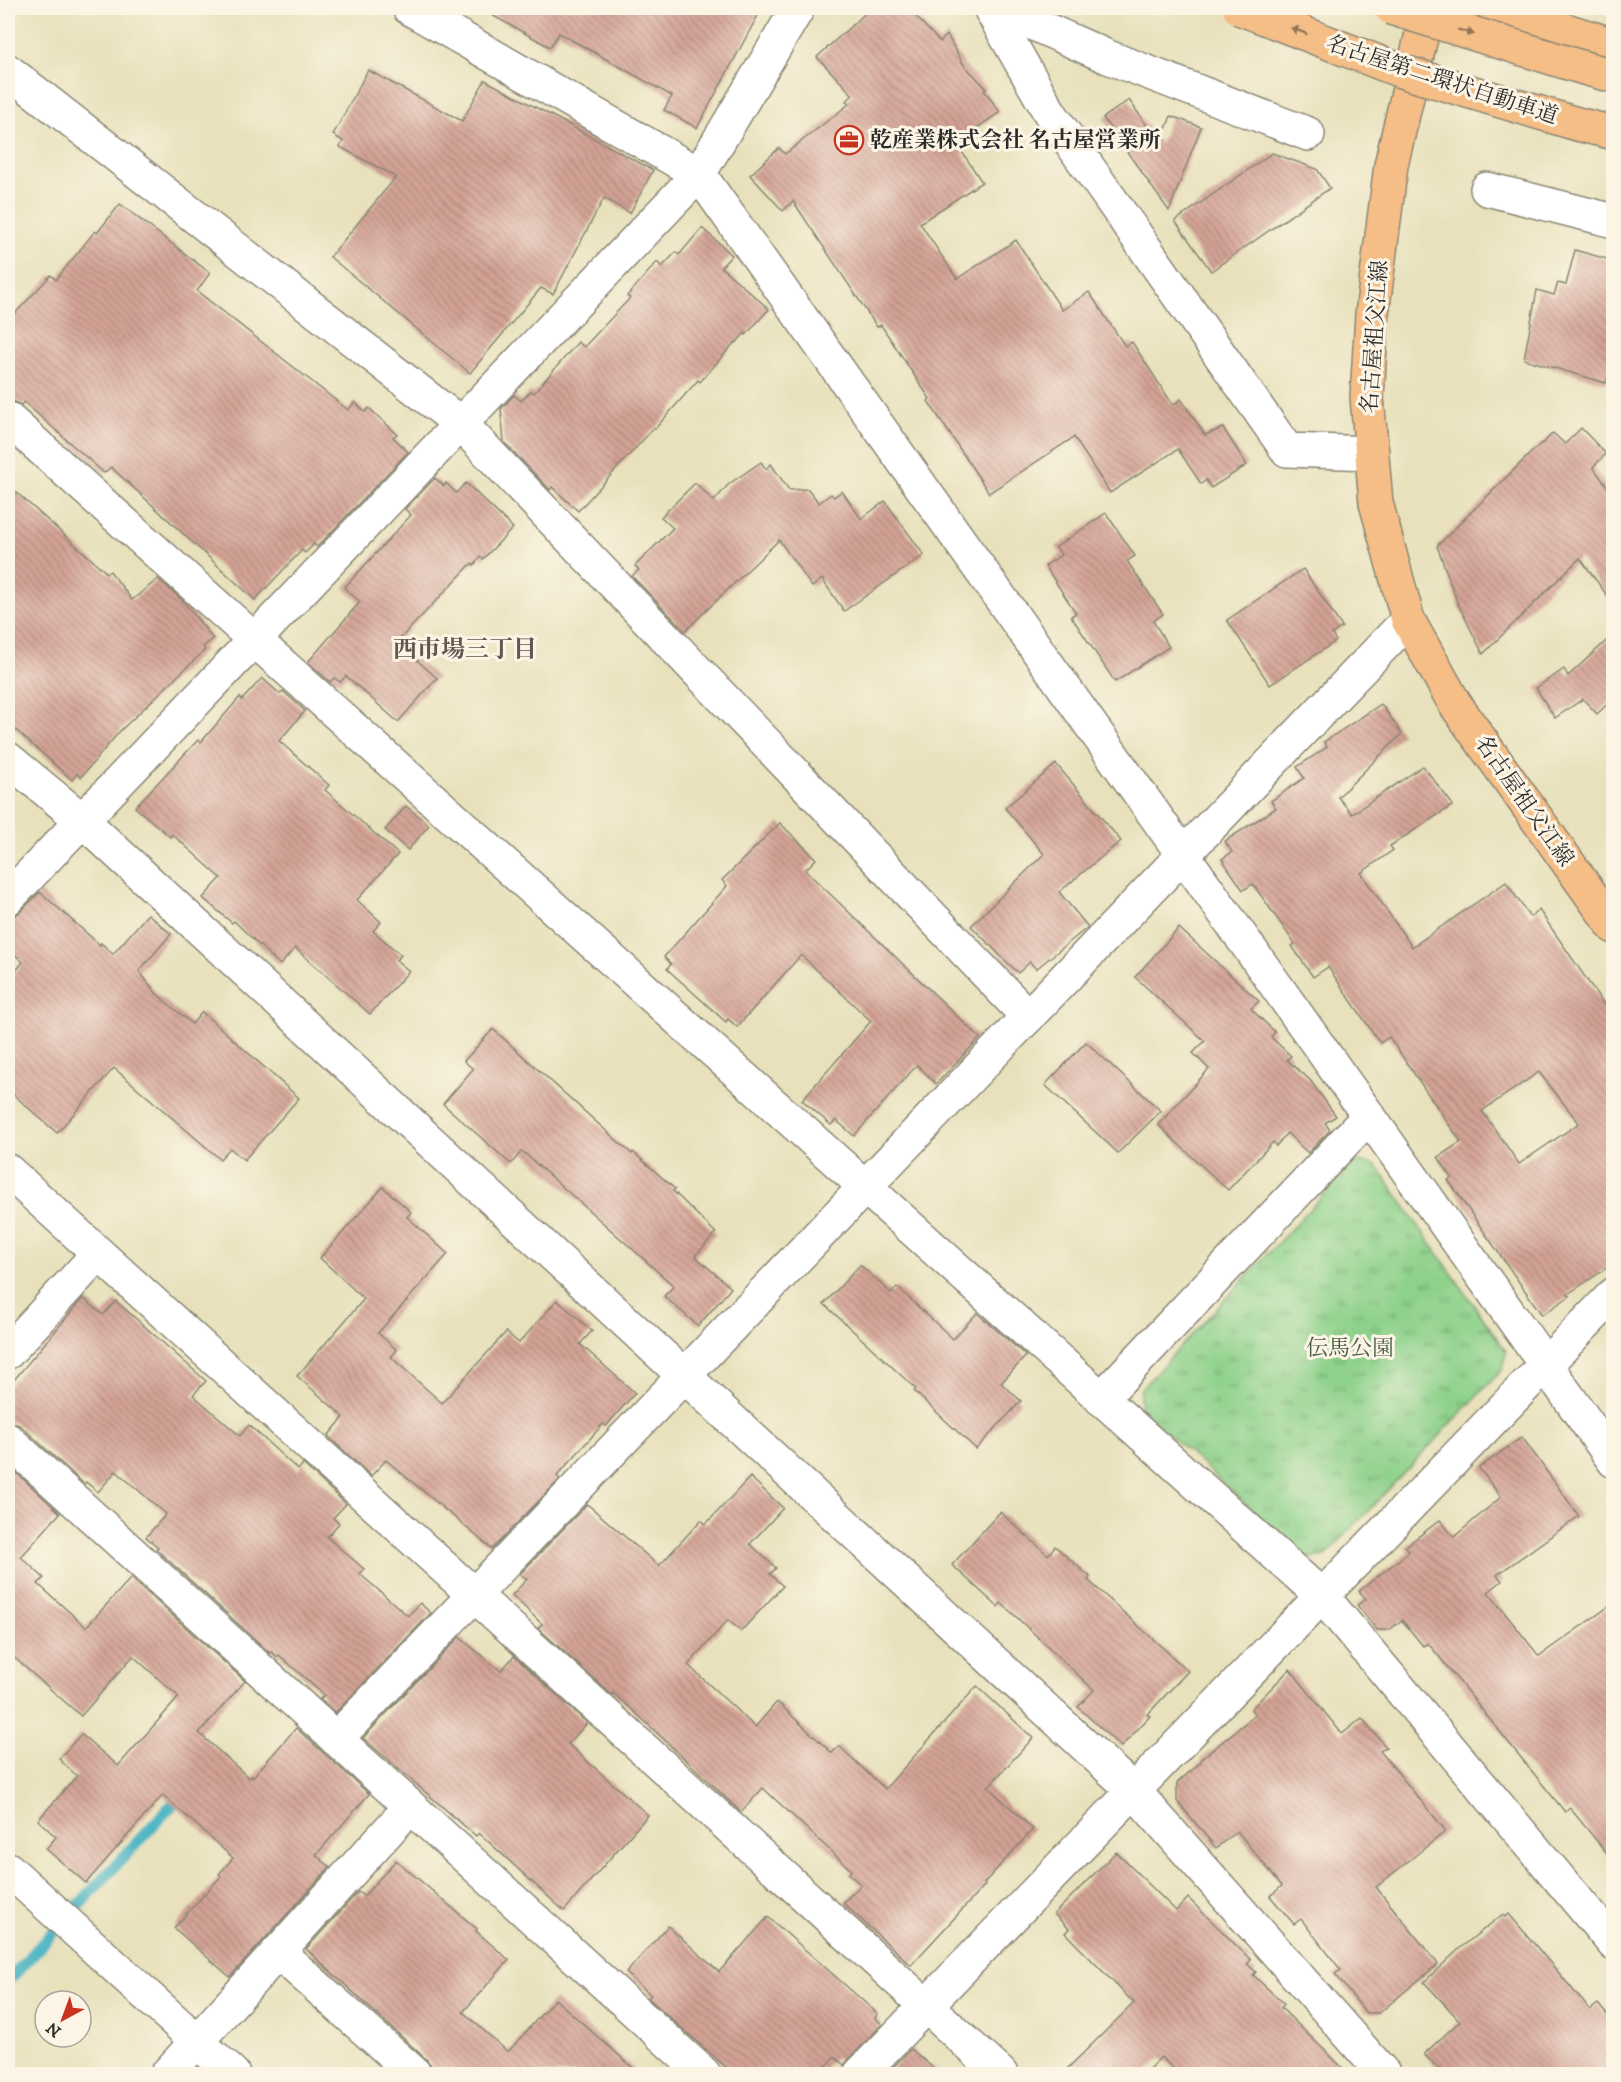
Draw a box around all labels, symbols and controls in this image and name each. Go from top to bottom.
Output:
one-way arrow [1289,26,1307,36]
one-way arrow [1457,28,1475,37]
street label: 名古屋第二環状自動車道 [1323,30,1561,130]
office icon: 乾産業株式会社 名古屋営業所 [833,124,865,156]
place label: 乾産業株式会社 名古屋営業所 [870,127,1161,154]
street label: 名古屋祖父江線 [1356,259,1394,415]
district label: 西市場三丁目 [393,635,537,665]
street label: 名古屋祖父江線 [1469,730,1579,872]
park label: 伝馬公園 [1306,1335,1394,1362]
north arrow [33,1989,93,2049]
text: N [42,2018,65,2041]

